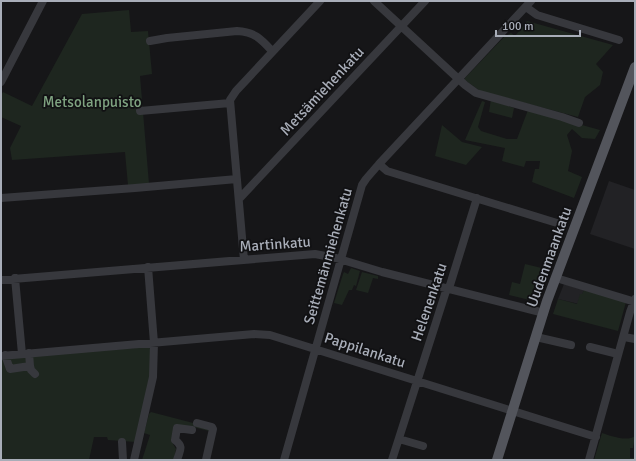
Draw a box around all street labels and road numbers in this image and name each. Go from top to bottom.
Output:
street label: Metsämiehenkatu [276,43,368,139]
street label: Seittemänmiehenkatu [300,186,356,326]
street label: Uudenmaankatu [522,204,576,310]
street label: Martinkatu [239,233,311,255]
street label: Helenenkatu [407,260,451,344]
street label: Pappilankatu [322,328,408,372]

